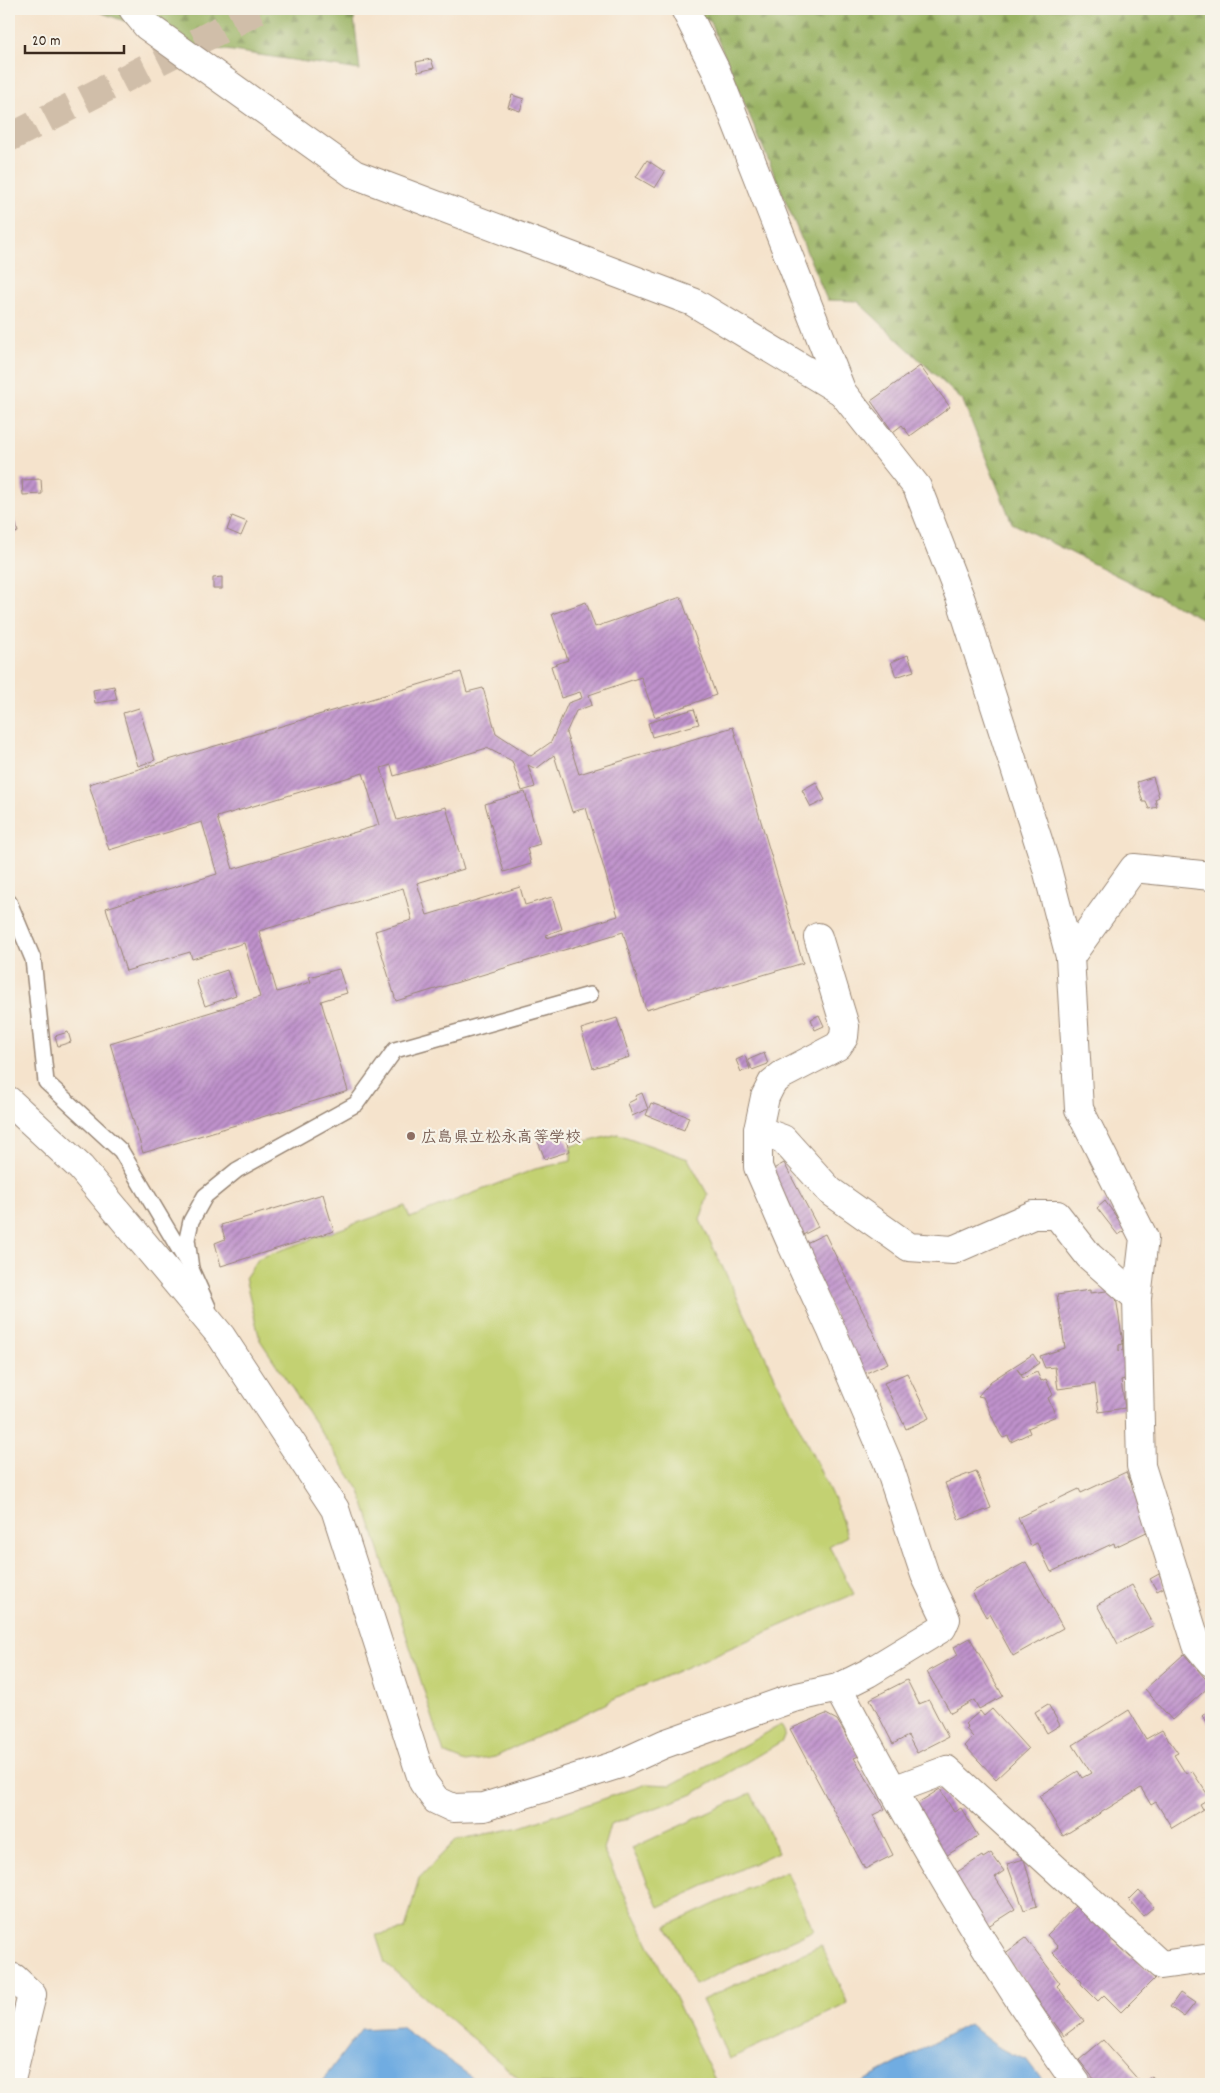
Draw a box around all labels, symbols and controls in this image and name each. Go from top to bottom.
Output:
scale bar [25,22,124,54]
text: 20 m [32,31,60,53]
place label: 広島県立松永高等学校 [421,1127,581,1150]
marker: 広島県立松永高等学校 [405,1130,417,1142]

